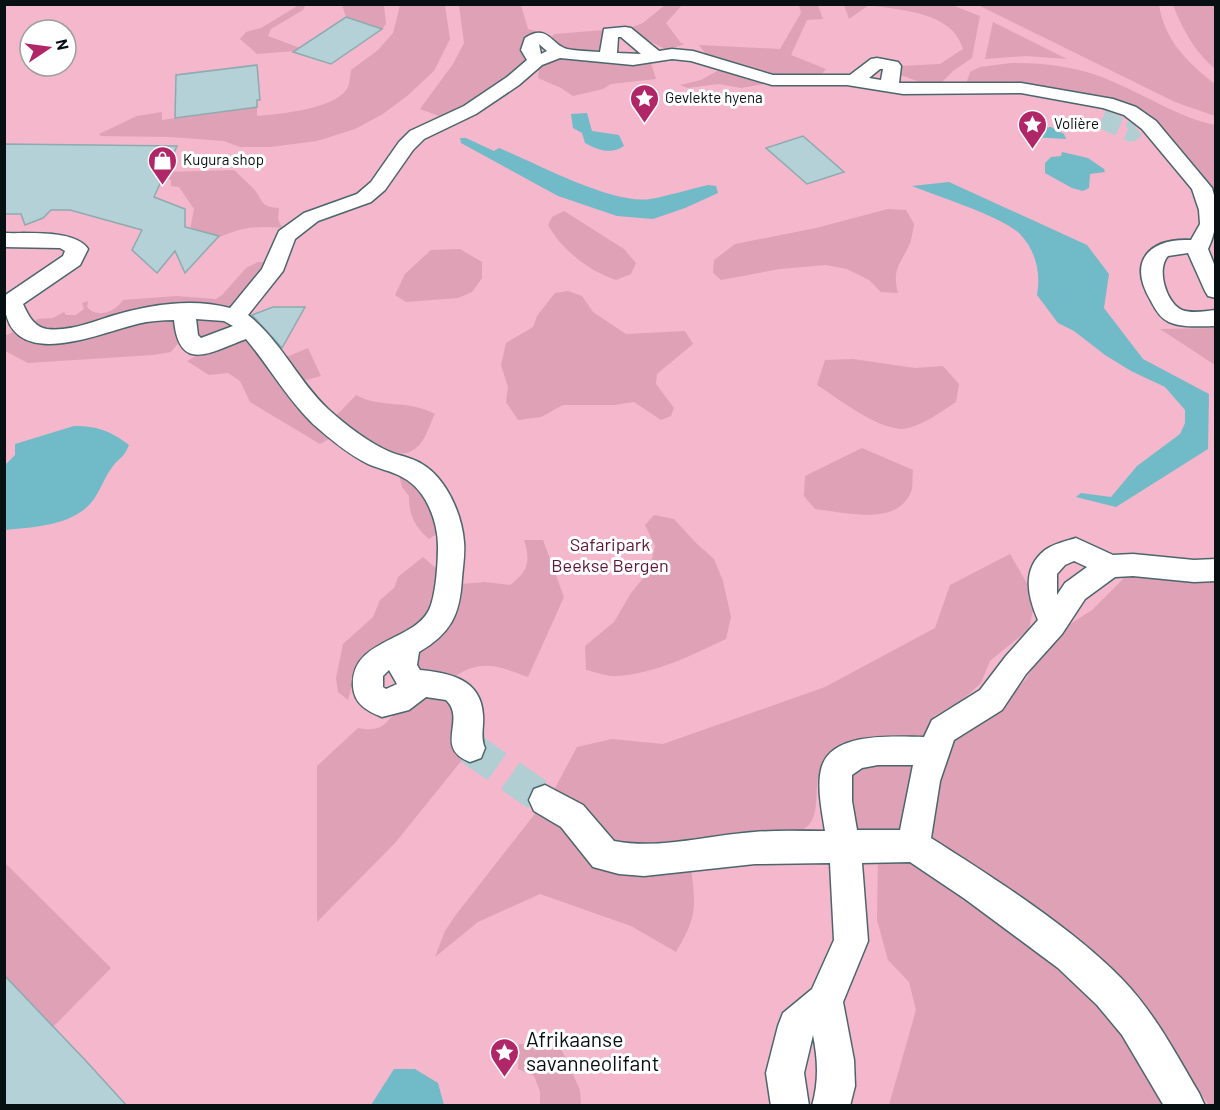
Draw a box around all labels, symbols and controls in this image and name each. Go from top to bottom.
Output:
north arrow [18,18,78,78]
text: N [53,37,74,52]
place icon: Gevlekte hyena [628,82,660,124]
place label: Gevlekte hyena [665,88,763,106]
place icon: Volière [1017,108,1049,150]
place label: Volière [1054,114,1099,132]
shop icon: Kugura shop [146,144,178,186]
place label: Kugura shop [183,150,264,168]
park label: Safaripark Beekse Bergen [551,533,669,576]
place label: Afrikaanse savanneolifant [526,1026,659,1075]
place icon: Afrikaanse savanneolifant [489,1036,521,1078]

